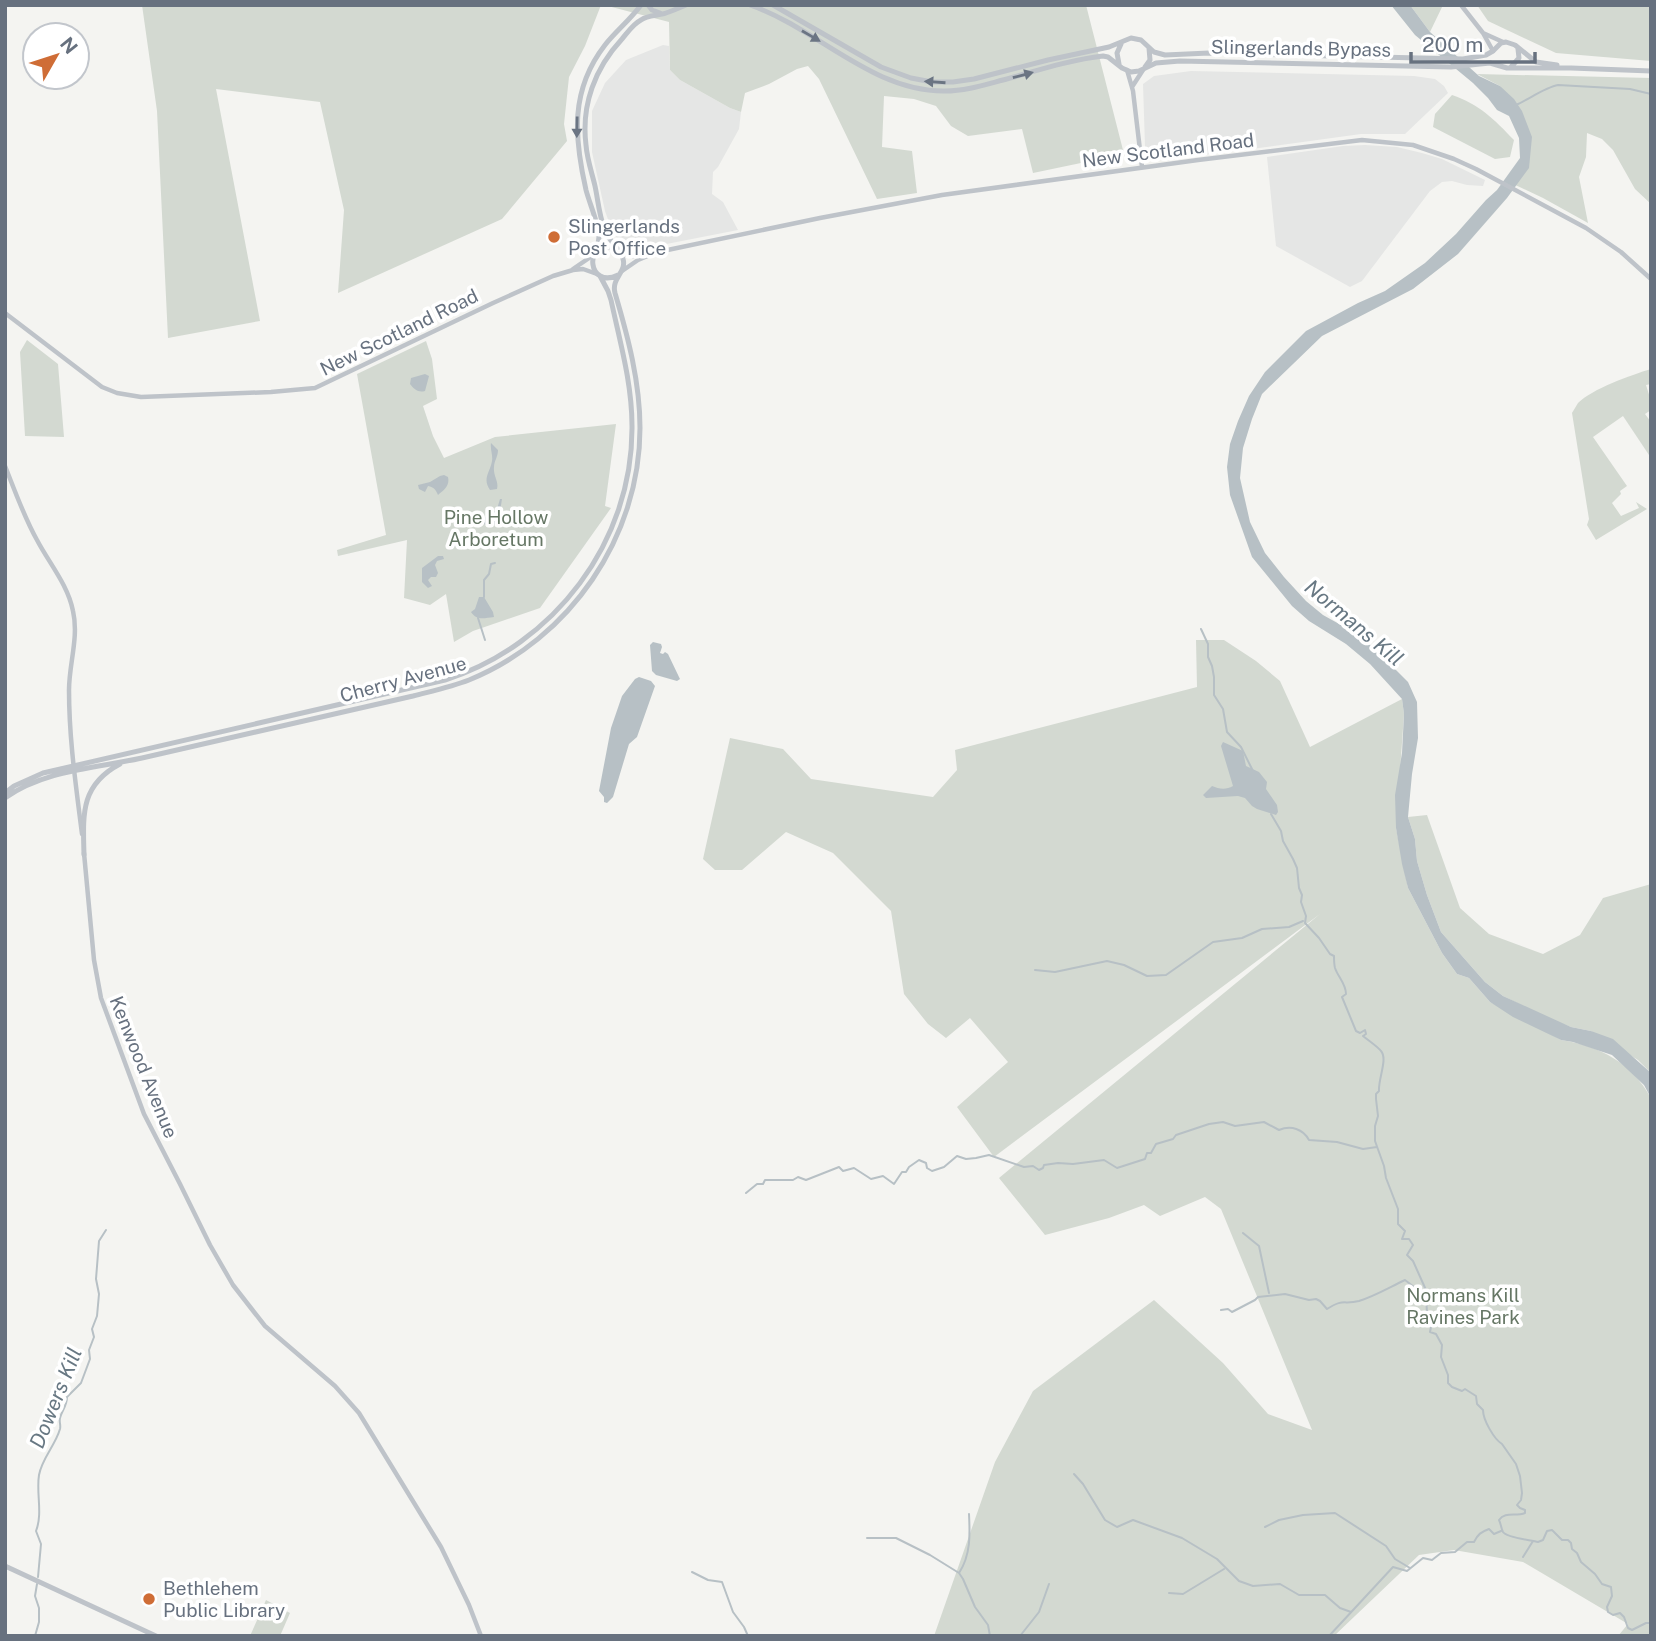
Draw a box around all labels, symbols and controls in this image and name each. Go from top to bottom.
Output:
north arrow [21,21,91,91]
scale bar [1411,21,1535,65]
one-way arrow [801,30,820,42]
text: 200 m [1422,32,1483,57]
text: N [56,33,82,58]
street label: Slingerlands Bypass [1211,35,1391,61]
one-way arrow [1013,69,1035,80]
one-way arrow [924,76,946,87]
one-way arrow [571,116,583,138]
street label: New Scotland Road [1081,129,1255,171]
place label: Slingerlands Post Office [568,215,680,259]
marker: Slingerlands Post Office [546,229,562,245]
street label: New Scotland Road [316,284,482,380]
park label: Pine Hollow Arboretum [444,506,548,550]
water label: Normans Kill [1300,574,1409,671]
street label: Cherry Avenue [337,652,469,706]
street label: Kenwood Avenue [105,993,183,1141]
park label: Normans Kill Ravines Park [1406,1284,1520,1328]
water label: Dowers Kill [24,1344,87,1452]
place label: Bethlehem Public Library [163,1577,285,1621]
marker: Bethlehem Public Library [141,1591,157,1607]

